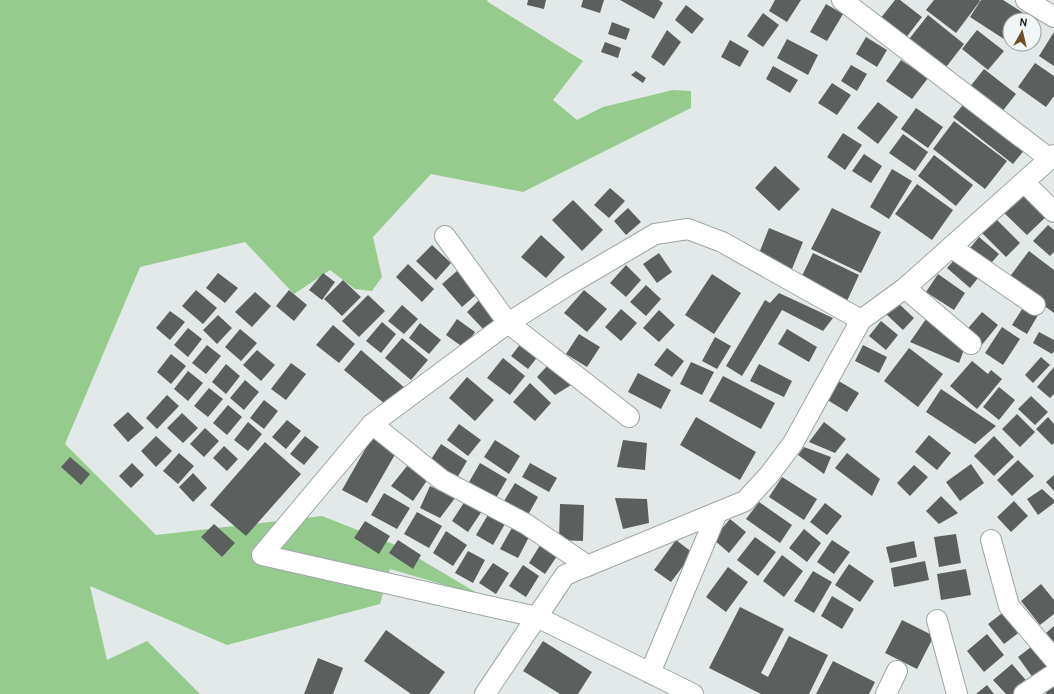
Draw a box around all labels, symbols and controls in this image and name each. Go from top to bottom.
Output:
north arrow [1002,12,1042,52]
text: N [1018,16,1028,31]

